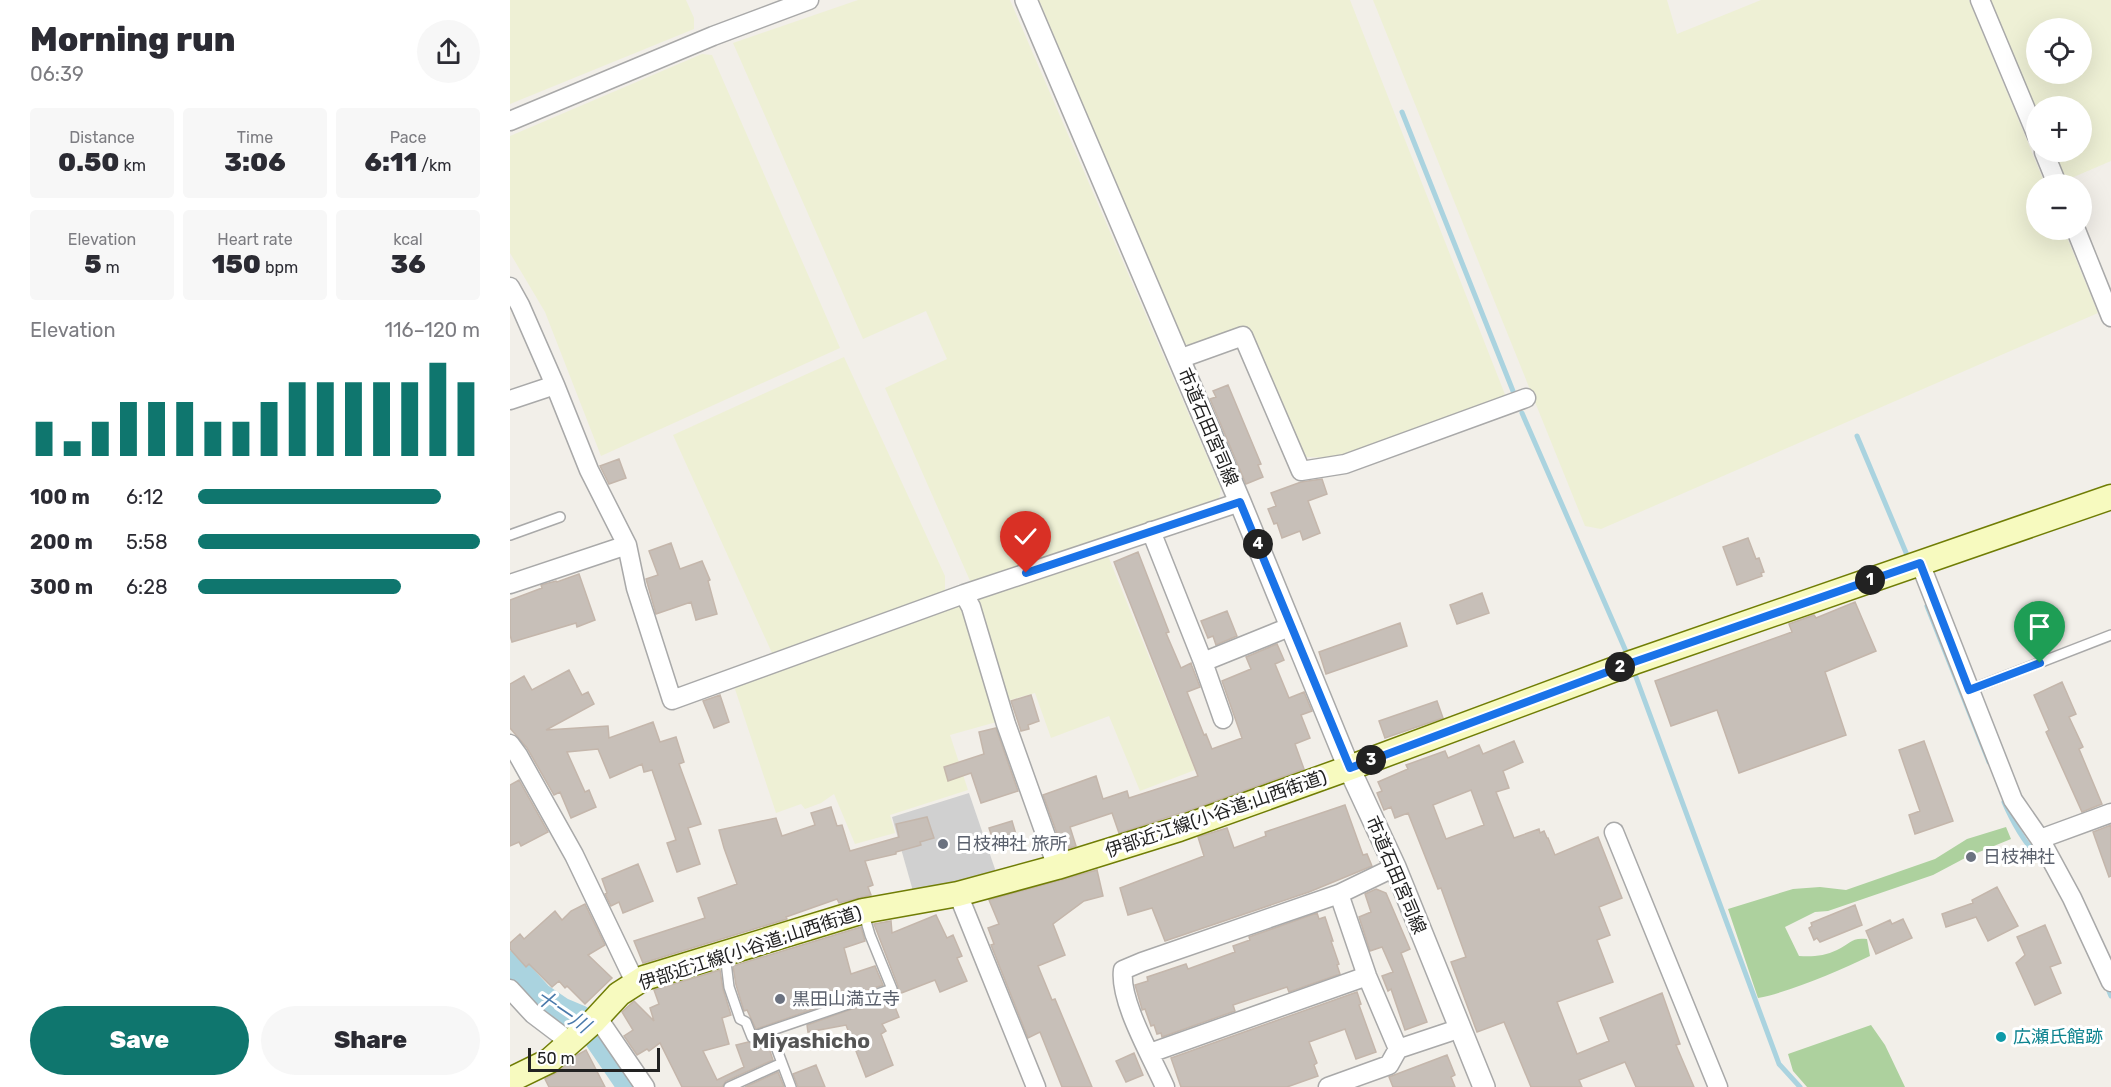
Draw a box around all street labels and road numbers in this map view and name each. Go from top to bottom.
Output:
street label: 市道石田宮司線 [1173,365,1243,489]
street label: 伊部近江線(小谷道;山西街道) [1102,766,1330,862]
street label: 市道石田宮司線 [1361,813,1431,937]
street label: 伊部近江線(小谷道;山西街道) [636,902,864,994]

